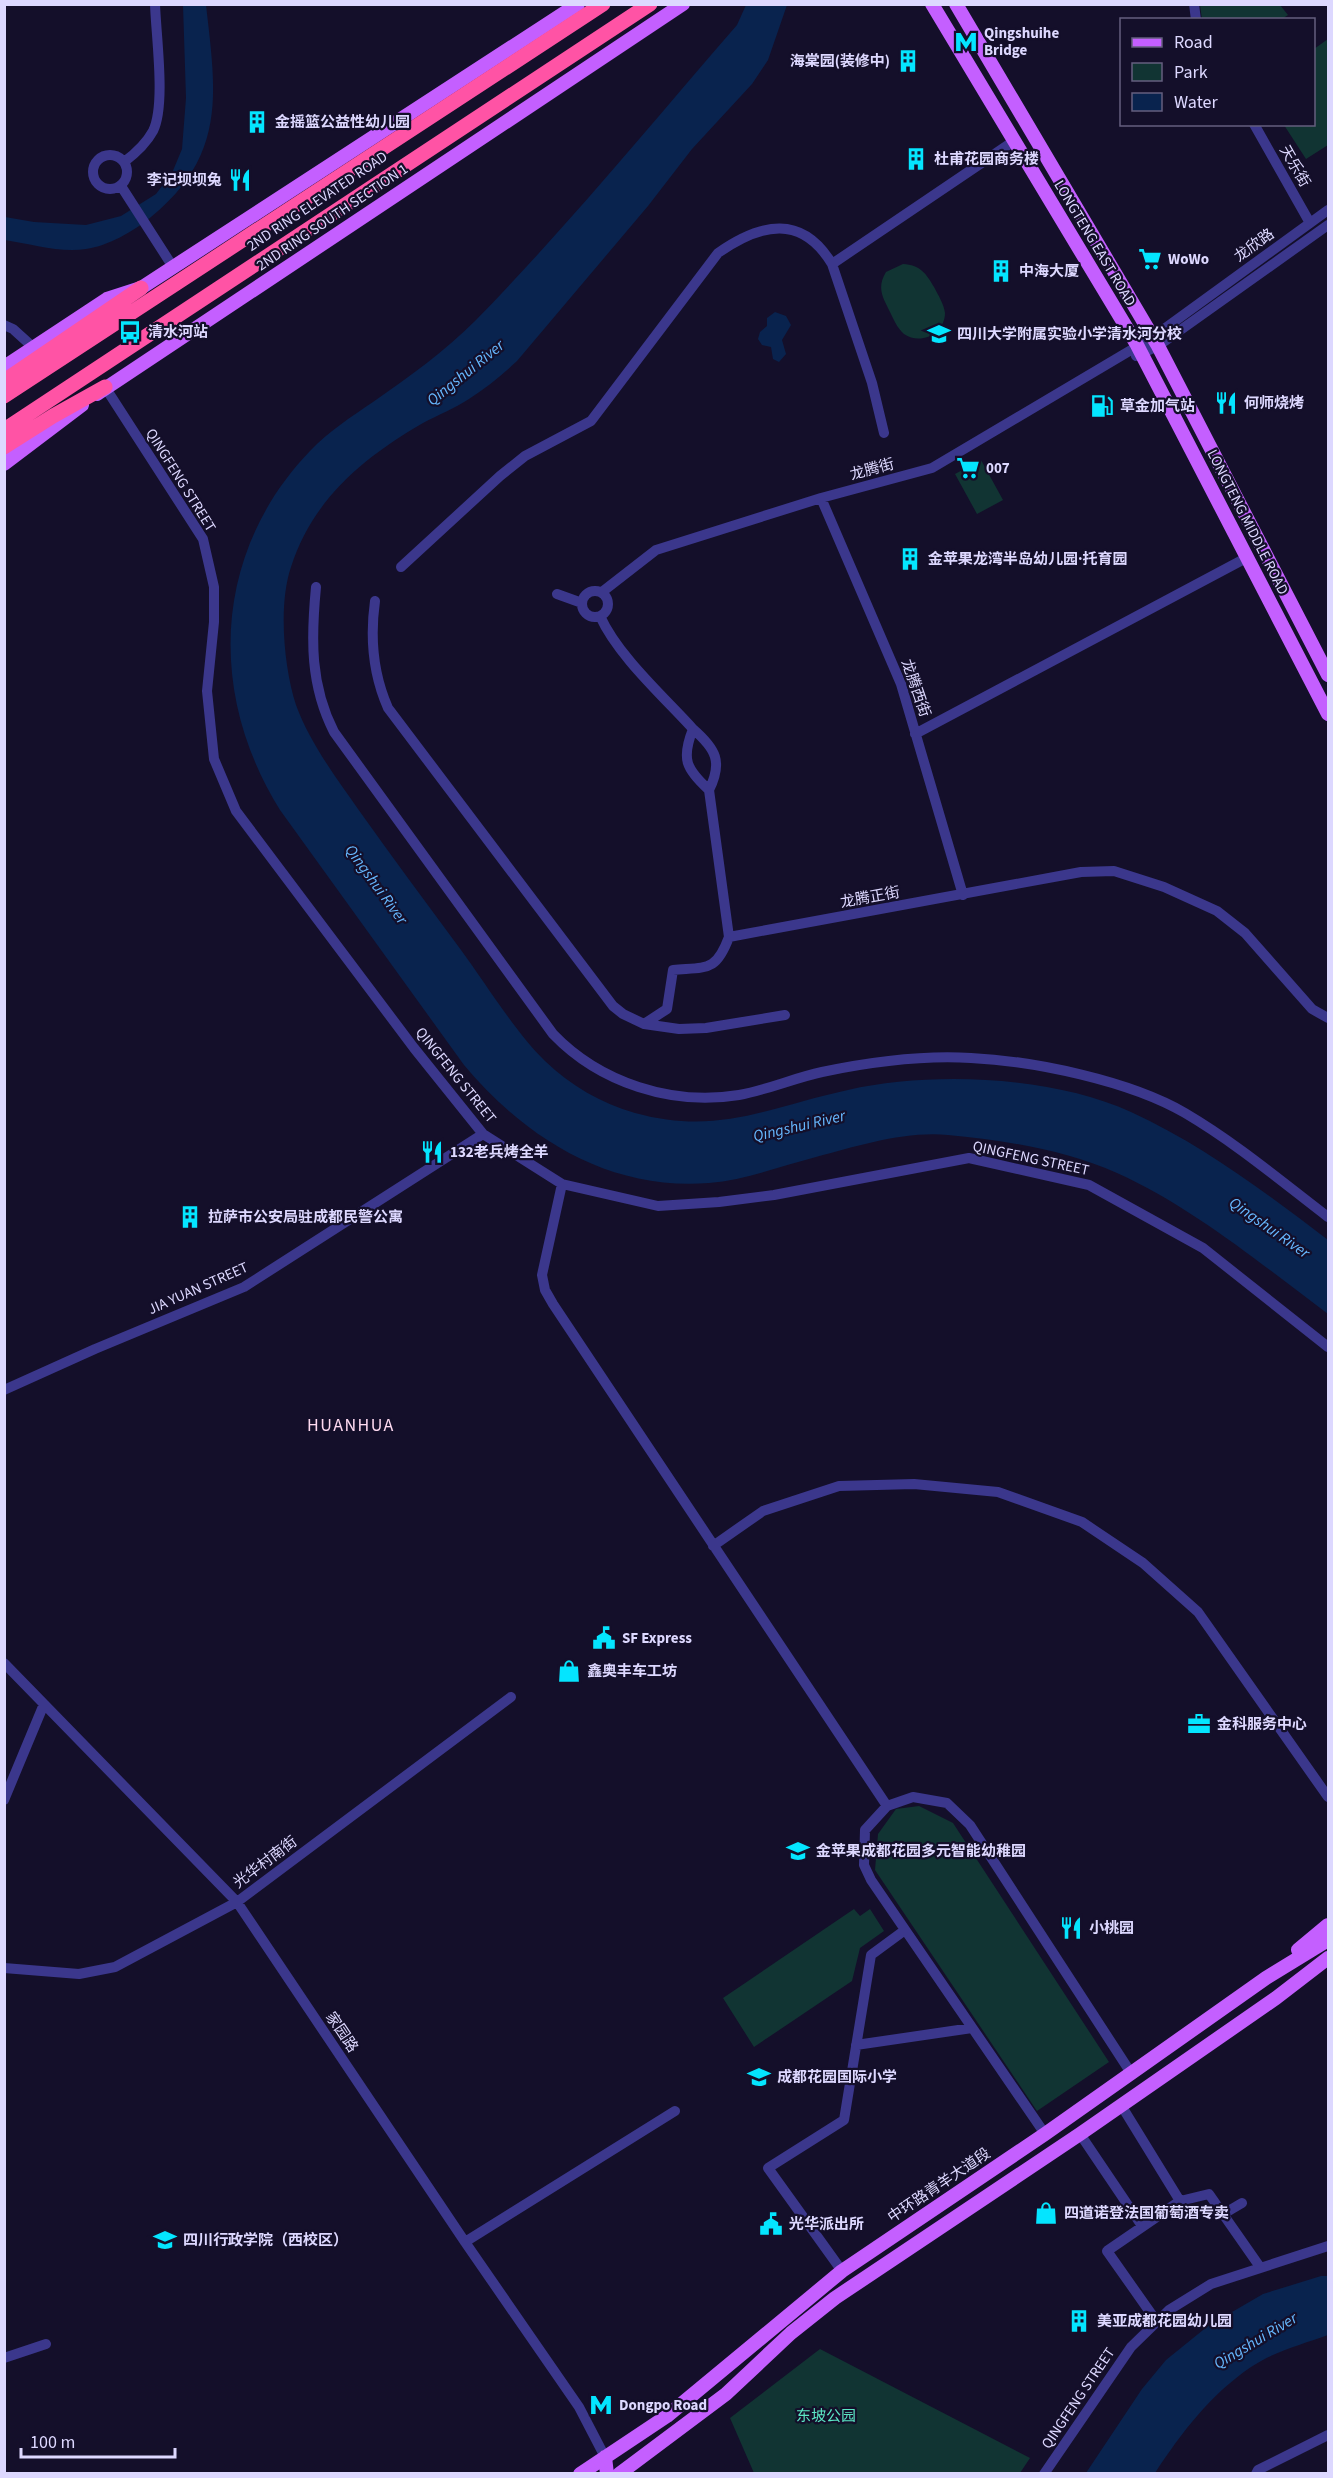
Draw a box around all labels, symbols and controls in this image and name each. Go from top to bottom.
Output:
legend [1120,18,1315,126]
place label: Qingshuihe Bridge [984,23,1059,61]
metro station icon: Qingshuihe Bridge [953,29,979,55]
text: Road [1174,30,1213,55]
building icon: 海棠园(装修中) [895,48,921,74]
place label: 海棠园(装修中) [790,51,890,72]
text: Park [1174,60,1208,85]
text: Water [1174,90,1218,115]
building icon: 金摇篮公益性幼儿园 [244,109,270,135]
place label: 金摇篮公益性幼儿园 [275,112,410,133]
street label: 天乐街 [1274,142,1315,191]
street label: 2ND RING ELEVATED ROAD [243,146,392,256]
building icon: 杜甫花园商务楼 [903,146,929,172]
place label: 杜甫花园商务楼 [934,149,1039,170]
street label: 2ND RING SOUTH SECTION 1 [252,159,412,276]
restaurant icon: 李记坝坝兔 [227,167,253,193]
place label: 李记坝坝兔 [147,170,222,191]
street label: LONGTENG EAST ROAD [1049,176,1141,310]
street label: 龙欣路 [1230,224,1279,267]
supermarket icon: WoWo [1137,246,1163,272]
place label: WoWo [1168,249,1209,270]
building icon: 中海大厦 [988,258,1014,284]
place label: 中海大厦 [1019,261,1079,282]
bus stop icon: 清水河站 [117,319,143,345]
school or university icon: 四川大学附属实验小学清水河分校 [926,321,952,347]
place label: 清水河站 [148,322,208,343]
place label: 四川大学附属实验小学清水河分校 [957,324,1182,345]
water label: Qingshui River [422,334,510,411]
restaurant icon: 何师烧烤 [1213,390,1239,416]
fuel station icon: 草金加气站 [1089,393,1115,419]
place label: 何师烧烤 [1244,393,1304,414]
place label: 草金加气站 [1120,396,1195,417]
street label: QINGFENG STREET [140,425,221,536]
street label: LONGTENG MIDDLE ROAD [1202,446,1293,599]
street label: 龙腾街 [848,454,897,485]
supermarket icon: 007 [955,455,981,481]
place label: 007 [986,458,1010,479]
building icon: 金苹果龙湾半岛幼儿园·托育园 [897,546,923,572]
place label: 金苹果龙湾半岛幼儿园·托育园 [928,549,1128,570]
street label: 龙腾西街 [896,656,935,720]
water label: Qingshui River [340,840,414,930]
street label: 龙腾正街 [839,882,901,913]
street label: QINGFENG STREET [410,1023,501,1128]
water label: Qingshui River [751,1104,849,1147]
street label: QINGFENG STREET [971,1136,1091,1181]
restaurant icon: 132老兵烤全羊 [419,1139,445,1165]
place label: 132老兵烤全羊 [450,1142,549,1163]
water label: Qingshui River [1225,1192,1315,1265]
building icon: 拉萨市公安局驻成都民警公寓 [177,1204,203,1230]
place label: 拉萨市公安局驻成都民警公寓 [208,1207,403,1228]
street label: JIA YUAN STREET [145,1257,252,1320]
district label: HUANHUA [307,1413,395,1438]
public building icon: SF Express [591,1625,617,1651]
place label: SF Express [622,1628,692,1649]
shop icon: 鑫奥丰车工坊 [556,1658,582,1684]
place label: 鑫奥丰车工坊 [587,1661,677,1682]
office icon: 金科服务中心 [1186,1711,1212,1737]
place label: 金科服务中心 [1217,1714,1307,1735]
street label: 光华村南街 [229,1831,302,1893]
school or university icon: 金苹果成都花园多元智能幼稚园 [785,1838,811,1864]
place label: 金苹果成都花园多元智能幼稚园 [816,1841,1026,1862]
restaurant icon: 小桃园 [1058,1915,1084,1941]
place label: 小桃园 [1089,1918,1134,1939]
street label: 家园路 [320,2008,363,2057]
school or university icon: 成都花园国际小学 [746,2064,772,2090]
place label: 成都花园国际小学 [777,2067,897,2088]
street label: 中环路青羊大道段 [884,2143,995,2228]
shop icon: 四道诺登法国葡萄酒专卖 [1033,2200,1059,2226]
place label: 四道诺登法国葡萄酒专卖 [1064,2203,1229,2224]
public building icon: 光华派出所 [758,2211,784,2237]
place label: 光华派出所 [789,2214,864,2235]
school or university icon: 四川行政学院（西校区） [152,2227,178,2253]
place label: 四川行政学院（西校区） [183,2230,348,2251]
water label: Qingshui River [1210,2306,1303,2374]
building icon: 美亚成都花园幼儿园 [1066,2308,1092,2334]
place label: 美亚成都花园幼儿园 [1097,2311,1232,2332]
street label: QINGFENG STREET [1037,2343,1120,2453]
metro station icon: Dongpo Road [588,2392,614,2418]
place label: Dongpo Road [619,2395,707,2416]
park label: 东坡公园 [796,2406,856,2427]
scale bar [21,2421,176,2459]
text: 100 m [30,2430,75,2455]

